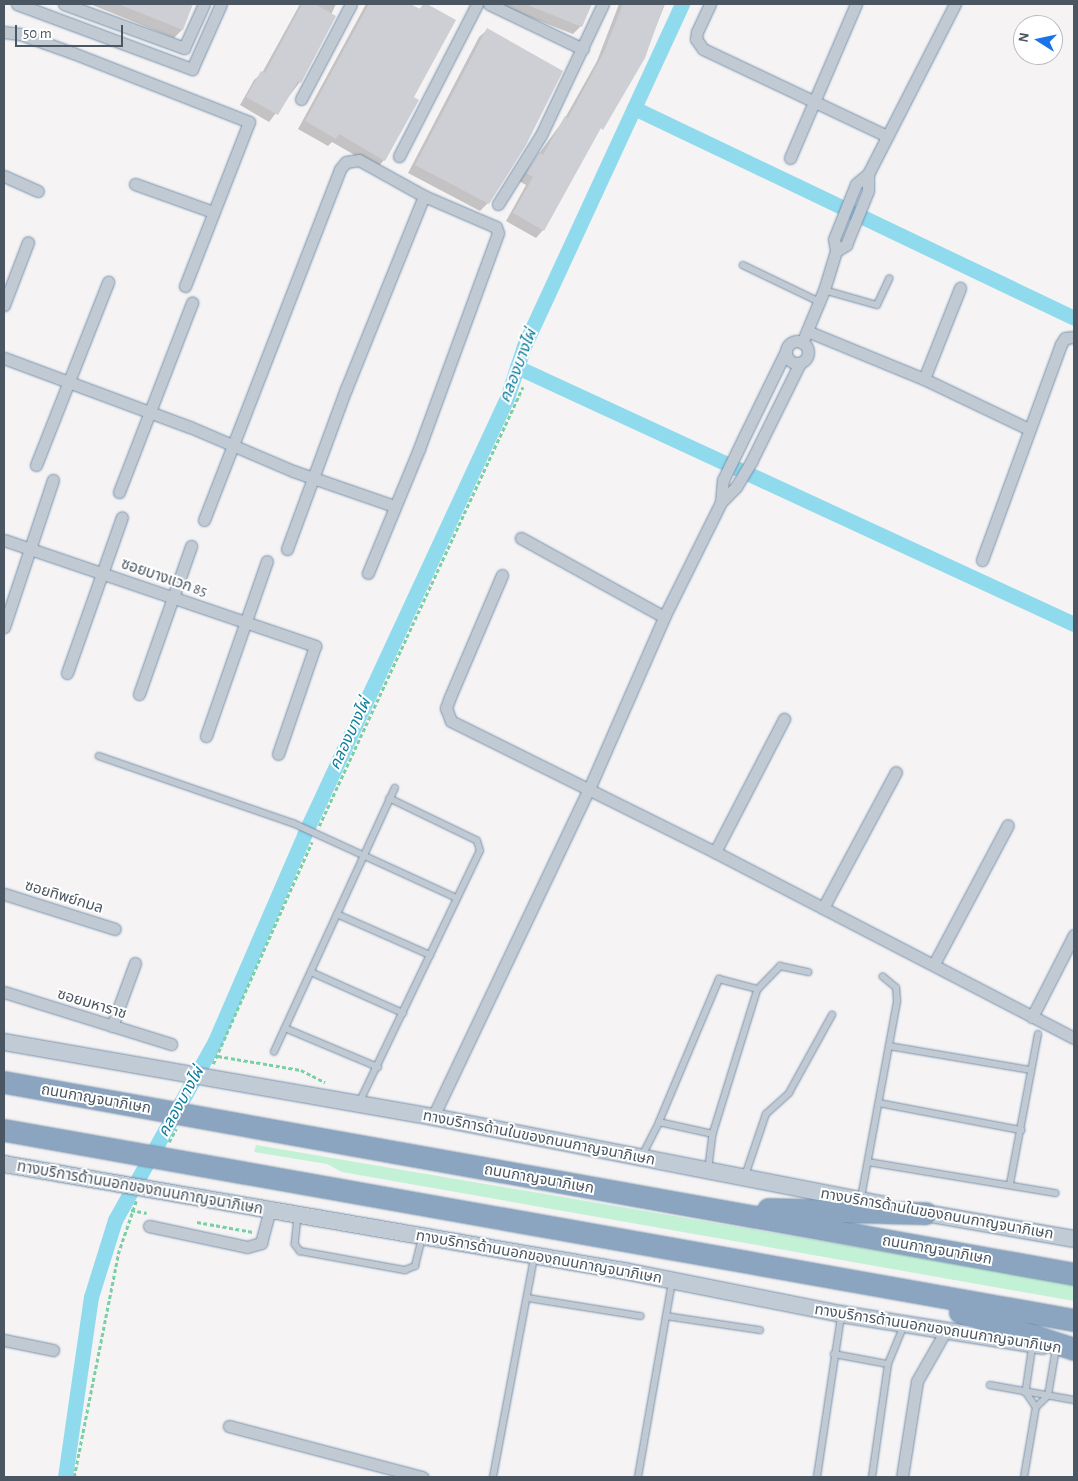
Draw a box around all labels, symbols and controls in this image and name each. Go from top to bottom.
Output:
scale bar [18,15,125,47]
north arrow [1013,15,1063,65]
text: 50 m [23,26,52,41]
text: N [1016,32,1032,44]
water label: คลองบางไผ่ [495,327,541,405]
street label: ซอยบางแวก 85 [119,555,209,601]
water label: คลองบางไผ่ [325,695,375,773]
street label: ซอยทิพย์กมล [23,877,105,917]
street label: ซอยมหาราช [55,985,129,1023]
water label: คลองบางไผ่ [154,1064,208,1140]
street label: ถนนกาญจนาภิเษก [40,1080,152,1118]
street label: ทางบริการด้านในของถนนกาญจนาภิเษก [421,1107,657,1169]
street label: ทางบริการด้านนอกของถนนกาญจนาภิเษก [16,1157,264,1219]
street label: ถนนกาญจนาภิเษก [483,1160,595,1198]
street label: ทางบริการด้านในของถนนกาญจนาภิเษก [819,1185,1055,1243]
street label: ทางบริการด้านนอกของถนนกาญจนาภิเษก [415,1226,663,1288]
street label: ถนนกาญจนาภิเษก [881,1231,993,1269]
street label: ทางบริการด้านนอกของถนนกาญจนาภิเษก [813,1301,1063,1357]

